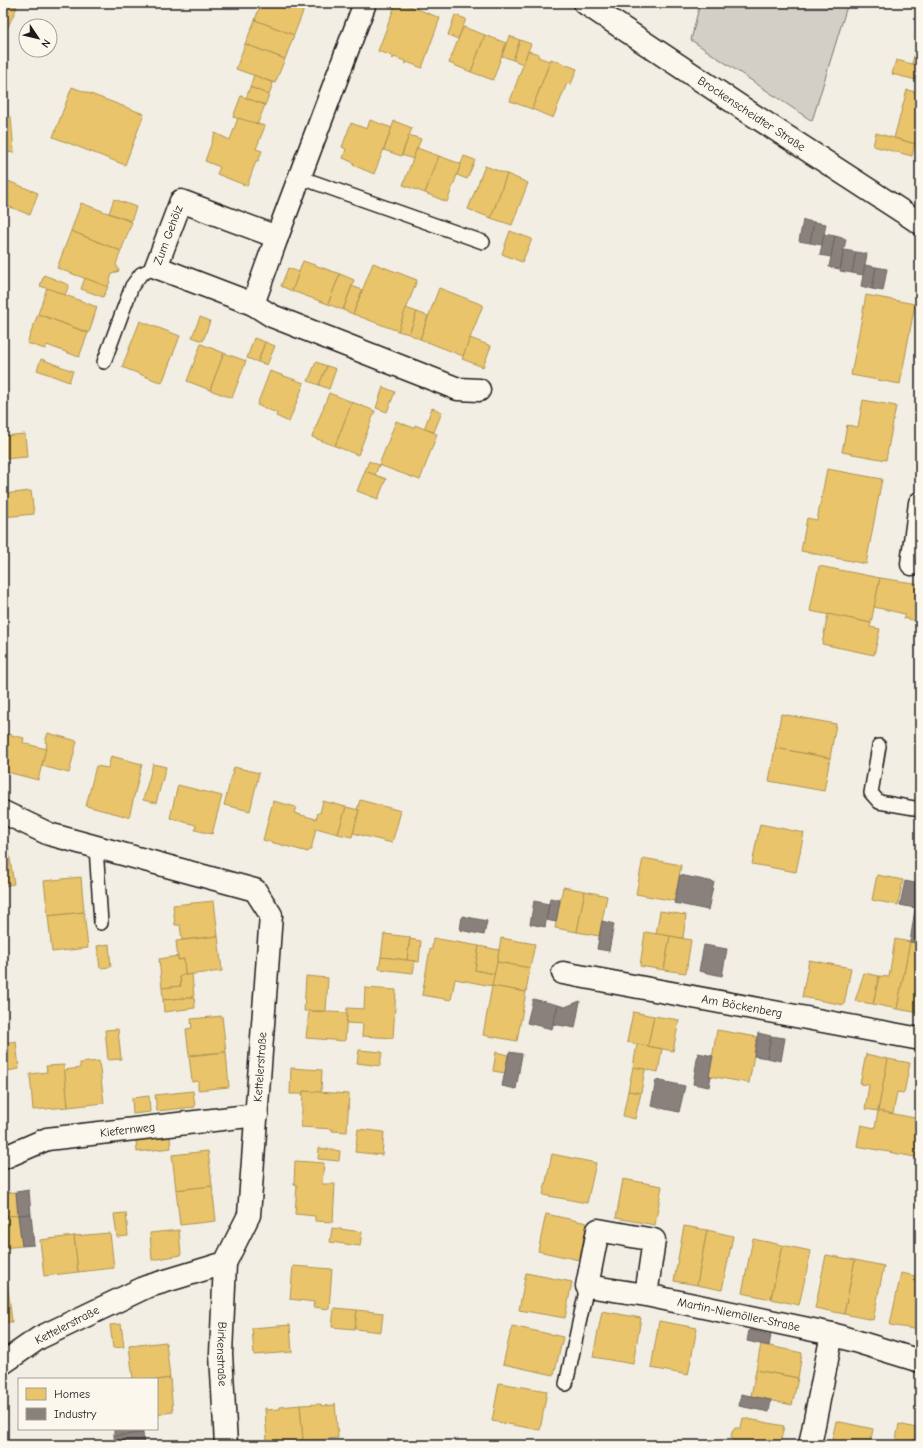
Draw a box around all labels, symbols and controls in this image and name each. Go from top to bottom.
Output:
north arrow [18,18,58,58]
text: N [38,37,53,50]
street label: Brockenscheidter Straße [695,73,808,154]
street label: Zum Gehölz [151,203,186,267]
street label: Am Böckenberg [700,992,784,1020]
street label: Kettelerstraße [251,1032,269,1102]
street label: Kiefernweg [99,1120,156,1140]
street label: Martin-Niemöller-Straße [676,1295,801,1334]
street label: Kettelerstraße [33,1303,101,1347]
street label: Birkenstraße [214,1321,230,1387]
legend [18,1378,158,1430]
text: Homes [54,1387,90,1401]
text: Industry [54,1407,97,1421]

